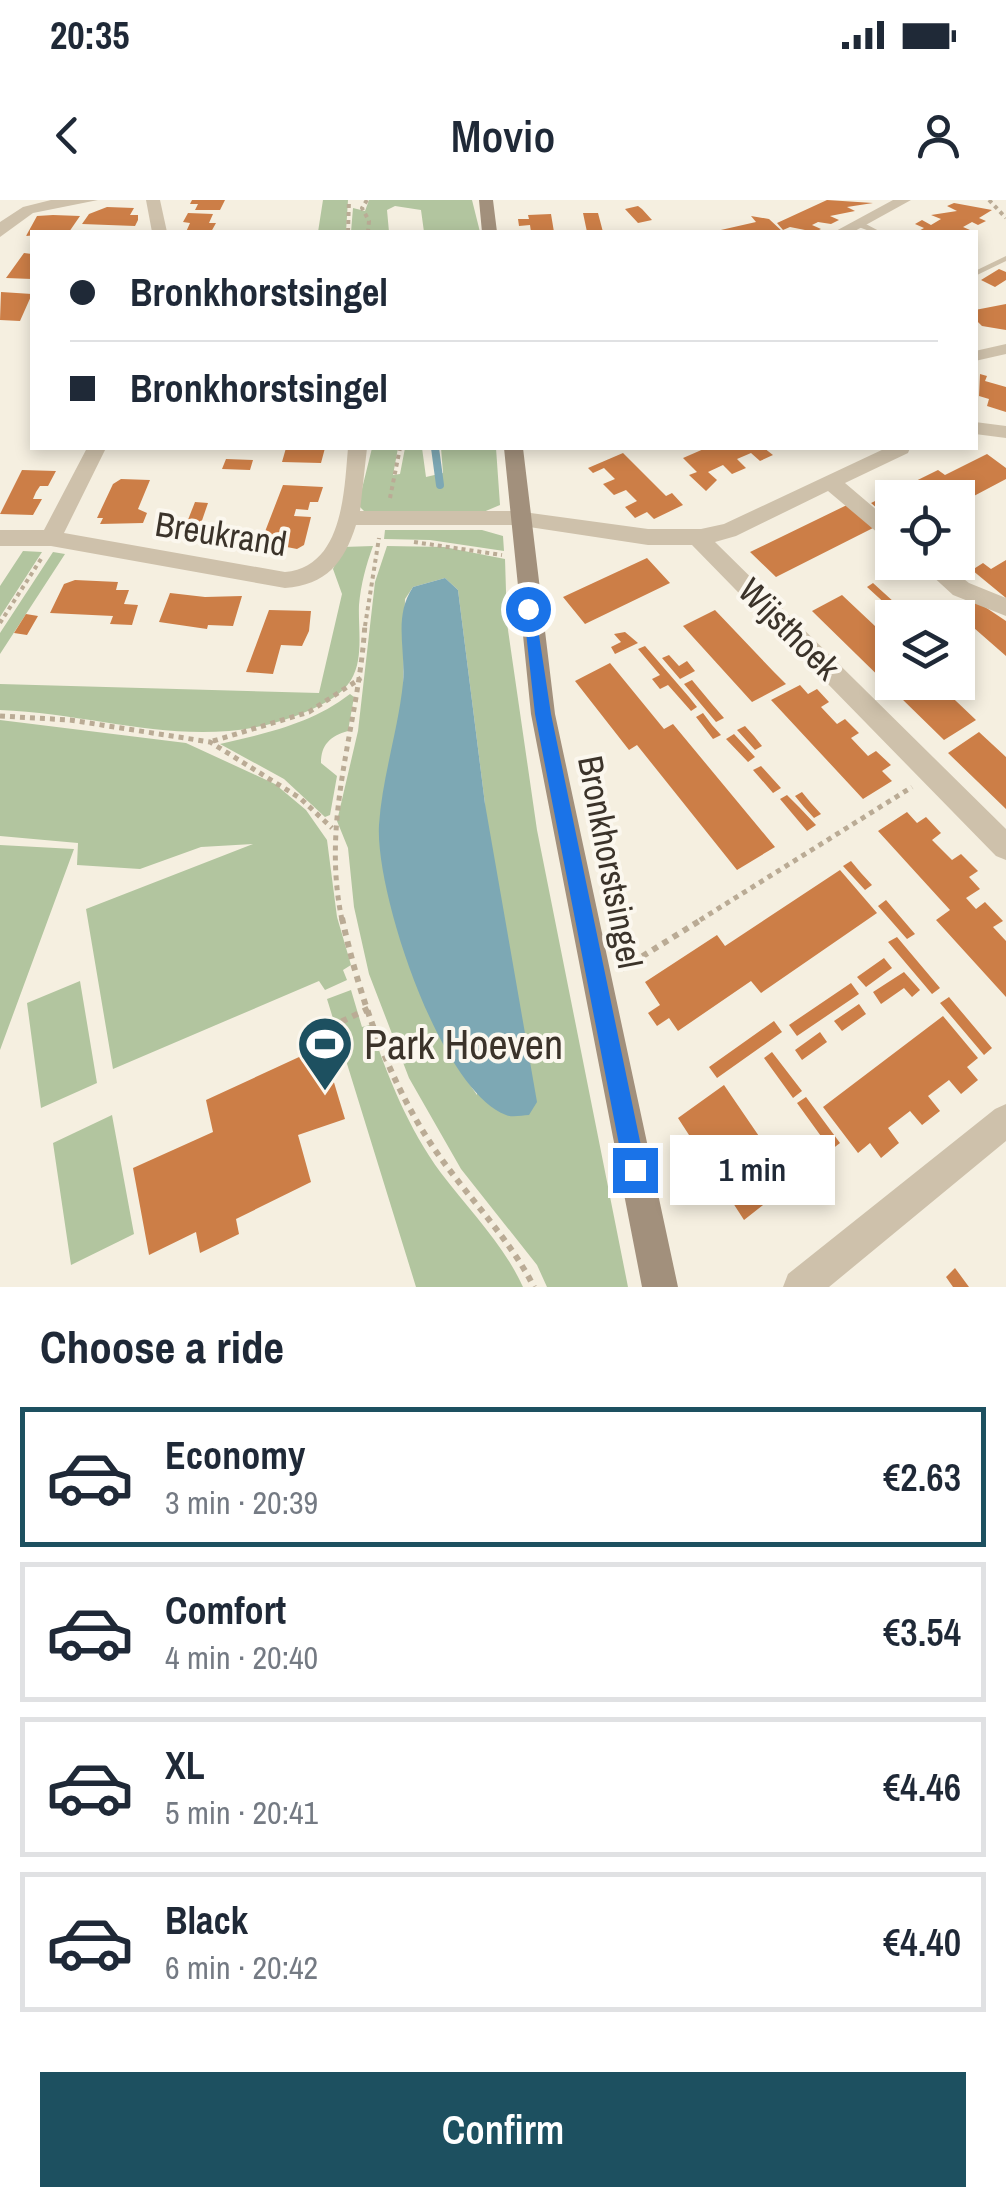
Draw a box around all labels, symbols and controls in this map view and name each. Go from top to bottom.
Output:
text: 20:35 [50,10,130,61]
text: Movio [451,105,555,166]
icon: back [40,108,95,163]
icon: person [911,108,966,163]
text: Bronkhorstsingel [130,267,388,318]
text: Bronkhorstsingel [130,363,388,414]
map controls [875,480,975,700]
button: locate [875,480,975,580]
street label: Breukrand [152,500,290,567]
street label: Wijsthoek [728,567,851,690]
route start [506,587,551,632]
button: layers [875,600,975,700]
street label: Bronkhorstsingel [567,752,654,972]
sports icon: Park Hoeven [295,1014,355,1093]
place label: Park Hoeven [364,1016,563,1072]
callout: 1 min [670,1135,835,1205]
route end [613,1148,658,1193]
text: 1 min [719,1148,786,1191]
text: Choose a ride [40,1316,284,1377]
text: Economy [165,1430,305,1481]
icon: car [45,1432,135,1522]
text: €2.63 [883,1452,961,1503]
text: 3 min · 20:39 [165,1481,318,1524]
text: Comfort [165,1585,286,1636]
icon: car [45,1587,135,1677]
text: €3.54 [883,1607,961,1658]
text: 4 min · 20:40 [165,1636,318,1679]
text: XL [165,1740,205,1791]
icon: car [45,1742,135,1832]
text: €4.46 [883,1762,961,1813]
text: 5 min · 20:41 [165,1791,318,1834]
text: Black [165,1895,248,1946]
icon: car [45,1897,135,1987]
text: €4.40 [883,1917,961,1968]
text: 6 min · 20:42 [165,1946,318,1989]
button: Confirm [40,2072,966,2187]

